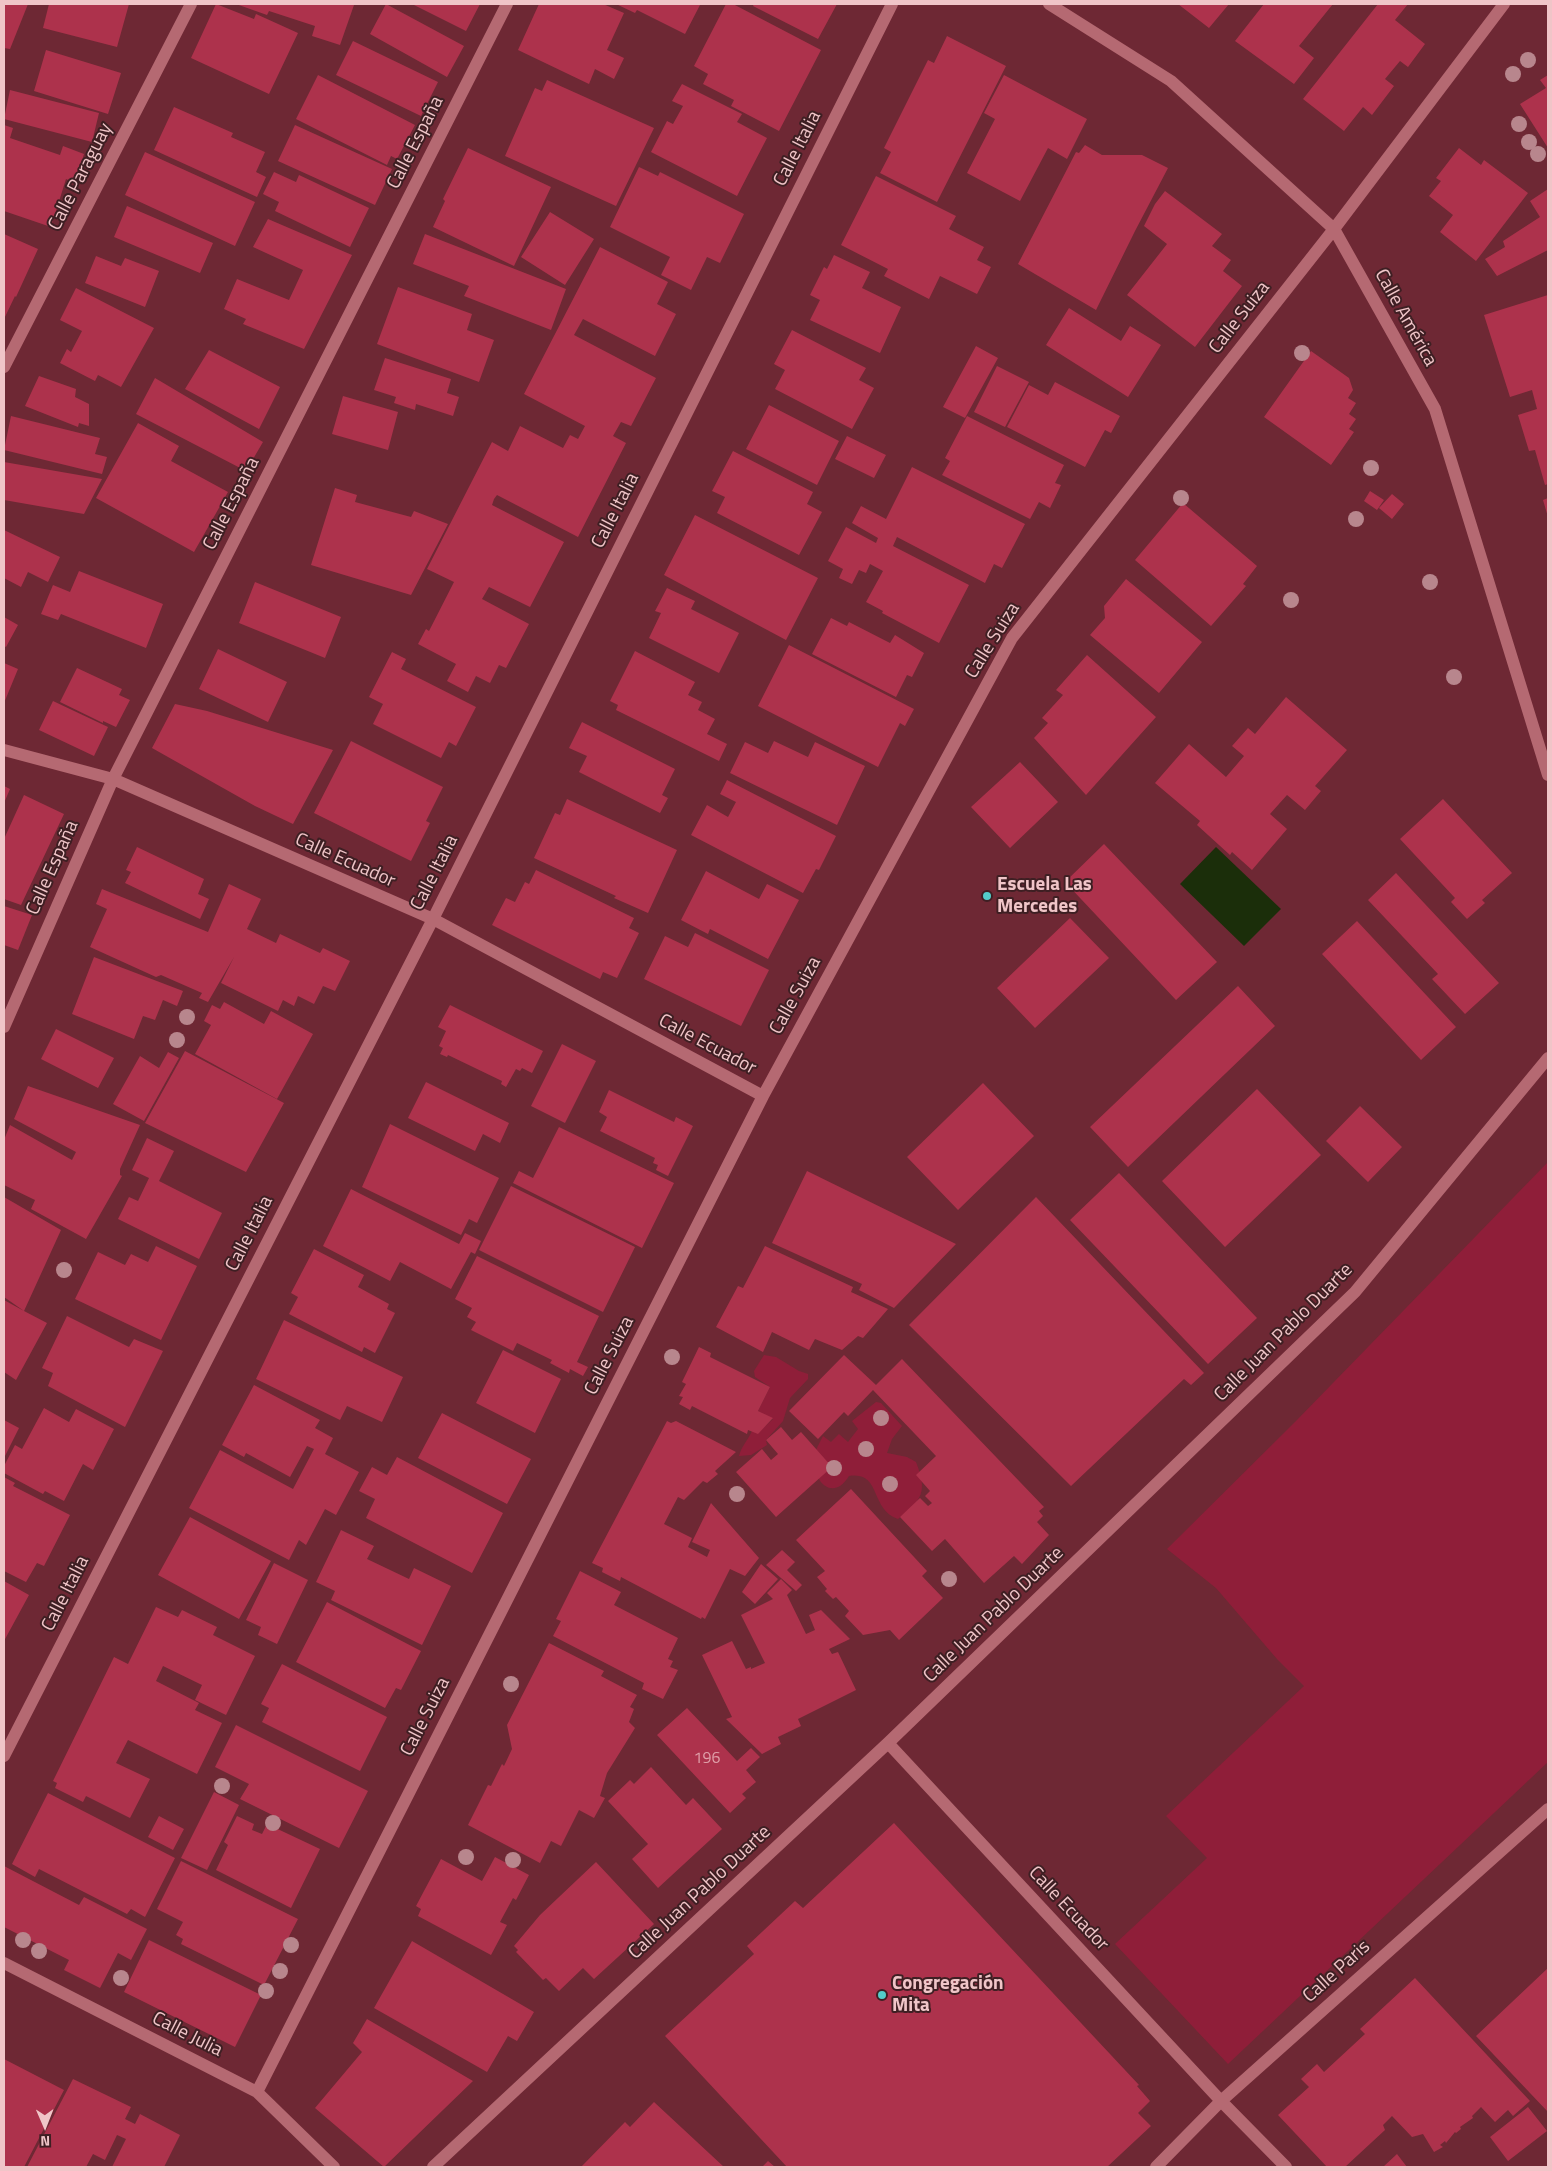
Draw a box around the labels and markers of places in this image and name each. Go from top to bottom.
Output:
place label: Escuela Las Mercedes [997,874,1092,918]
marker: Escuela Las Mercedes [981,890,993,902]
place label: Congregación Mita [892,1973,1004,2017]
marker: Congregación Mita [876,1989,888,2001]

